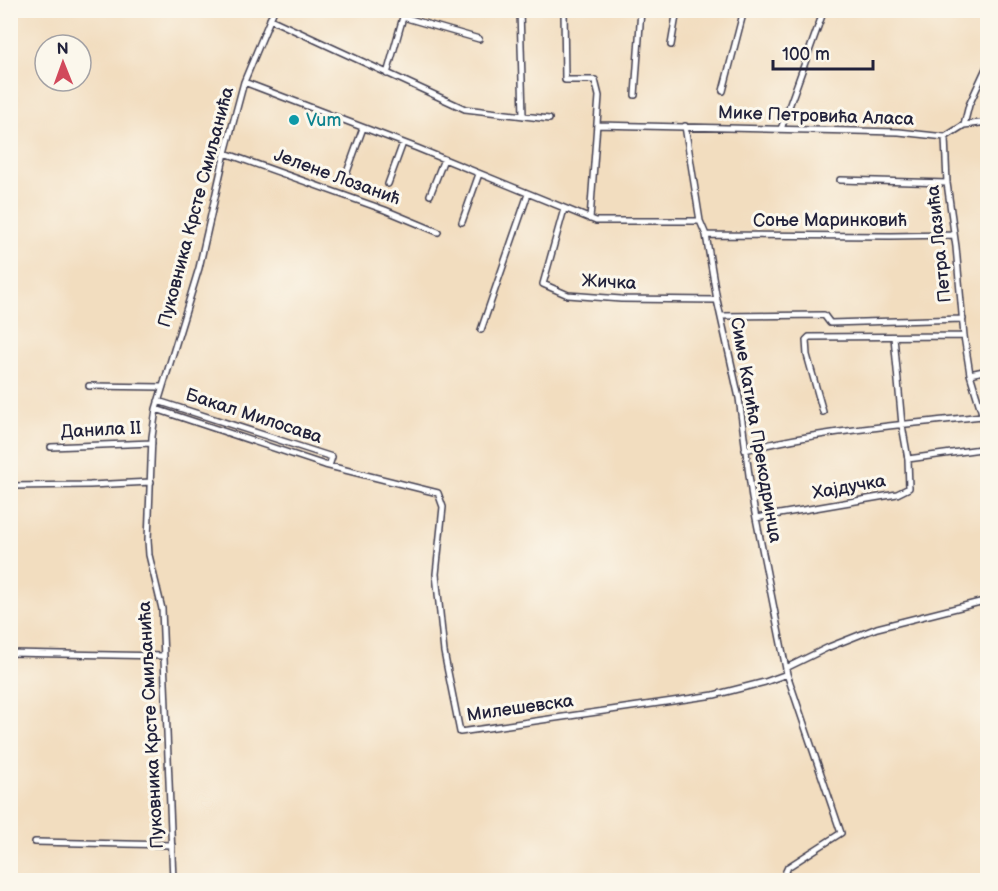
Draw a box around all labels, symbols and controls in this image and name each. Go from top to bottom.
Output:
north arrow [33,33,93,93]
scale bar [773,33,874,71]
text: N [57,40,69,59]
text: 100 m [782,44,830,65]
street label: Пуковника Крсте Смиљанића [154,84,238,330]
street label: Мике Петровића Аласа [718,102,915,130]
place label: Vum [306,110,341,131]
marker: Vum [287,113,301,127]
street label: Јелене Лозанић [271,144,403,210]
street label: Петра Лазића [922,184,956,304]
street label: Соње Маринковић [753,210,907,231]
street label: Жичка [581,270,637,294]
street label: Симе Катића Прекодринца [726,316,786,545]
street label: Бакал Милосава [183,384,325,448]
street label: Данила II [60,417,142,443]
street label: Хајдучка [811,470,888,504]
street label: Пуковника Крсте Смиљанића [134,600,168,849]
street label: Милешевска [465,690,575,726]

